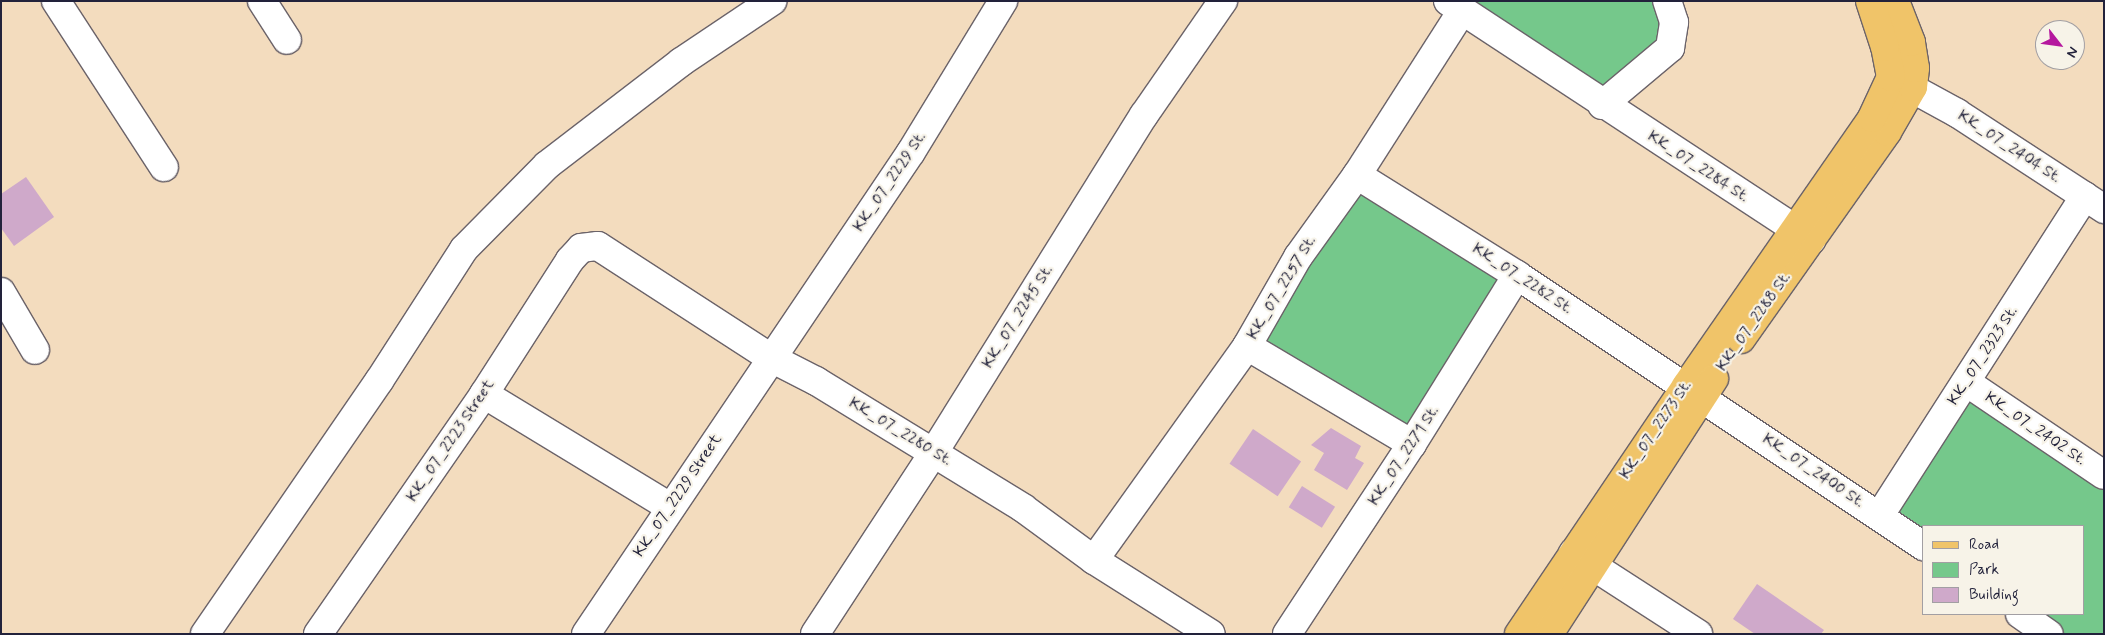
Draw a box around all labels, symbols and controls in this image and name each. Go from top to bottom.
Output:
north arrow [2035,20,2085,70]
text: N [2062,43,2082,61]
street label: KK_07_2404 St. [1954,106,2064,188]
street label: KK_07_2284 St. [1644,127,1752,207]
street label: KK_07_2229 St. [850,128,930,236]
street label: KK_07_2257 St. [1243,233,1321,343]
street label: KK_07_2282 St. [1468,240,1576,318]
street label: KK_07_2245 St. [979,262,1057,372]
street label: KK_07_2288 St. [1713,269,1795,375]
street label: KK_07_2323 St. [1944,303,2022,409]
street label: KK_07_2223 Street [403,376,499,506]
street label: KK_07_2273 St. [1616,377,1696,483]
street label: KK_07_2402 St. [1981,388,2089,470]
street label: KK_07_2280 St. [845,394,955,470]
street label: KK_07_2271 St. [1365,403,1443,509]
street label: KK_07_2400 St. [1758,430,1868,512]
street label: KK_07_2229 Street [630,431,726,561]
legend [1922,525,2085,615]
text: Road [1969,535,1999,555]
text: Park [1969,560,1999,580]
text: Building [1969,585,2019,605]

